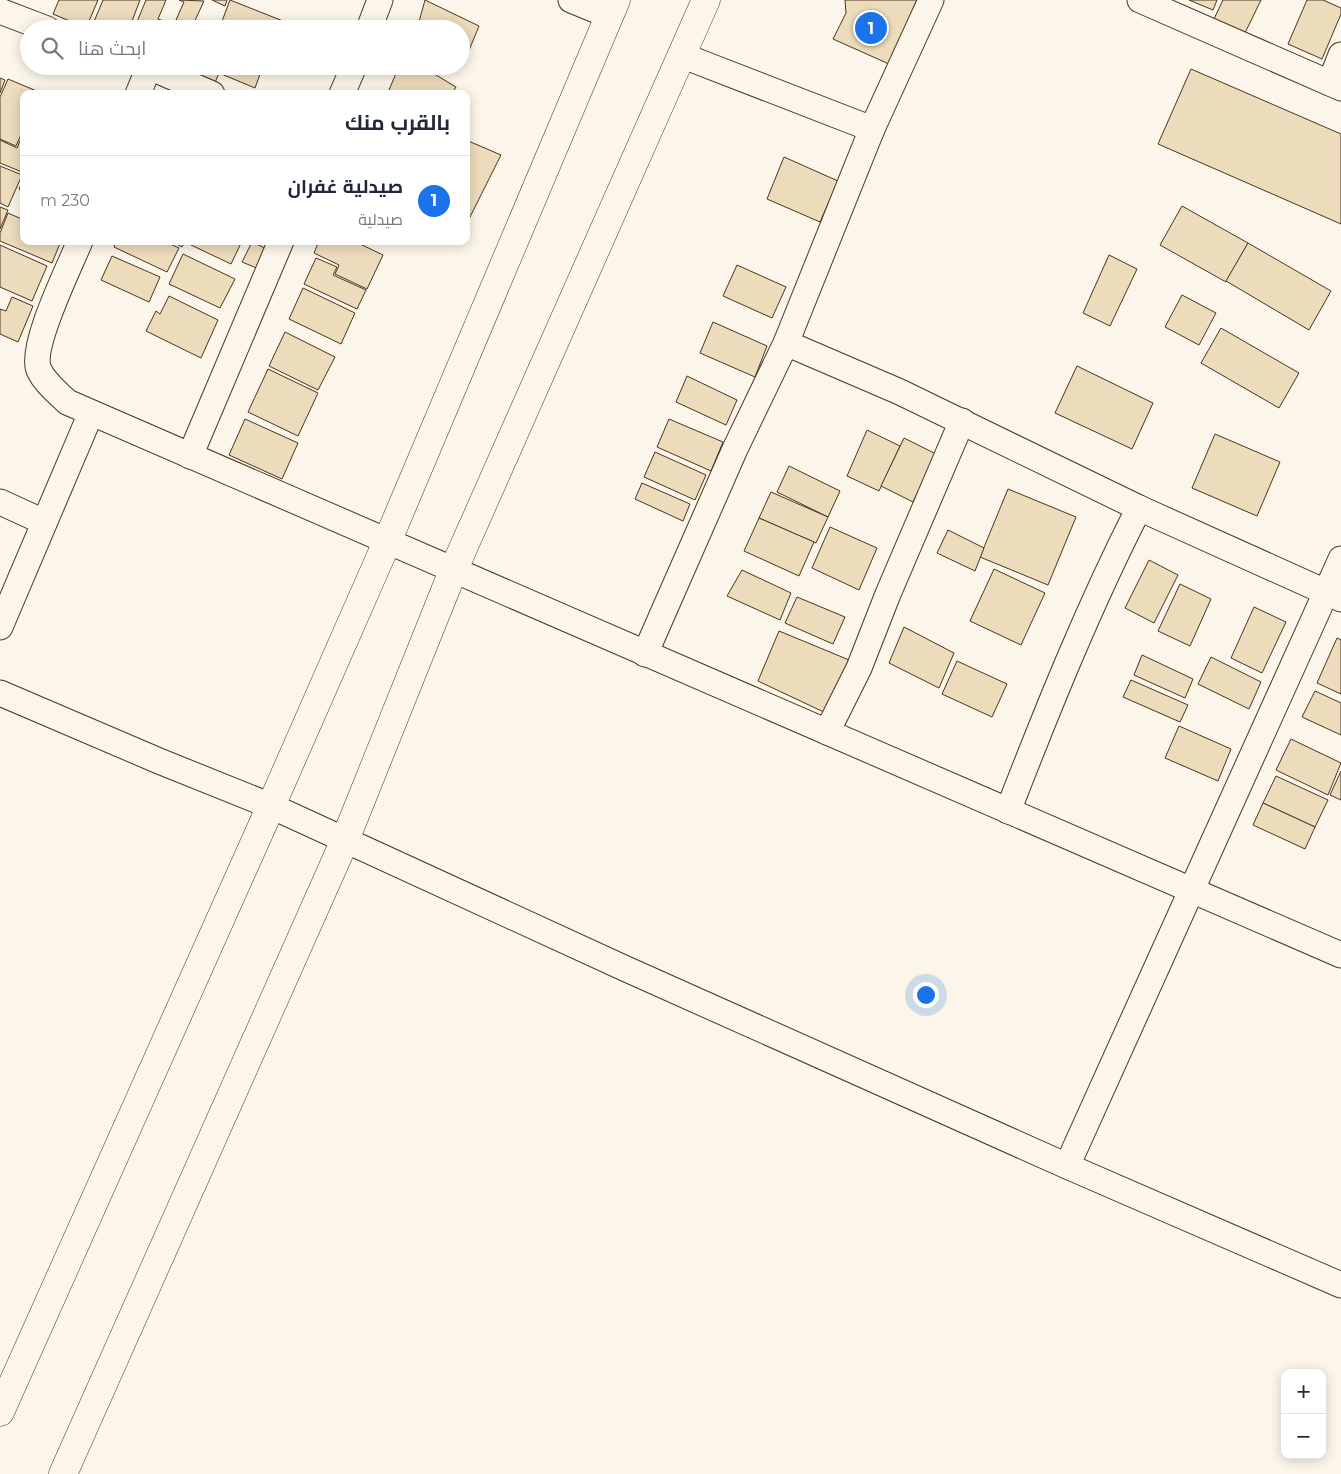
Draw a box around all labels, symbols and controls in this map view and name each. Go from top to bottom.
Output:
pin: 1 [855,9,887,47]
search box [20,20,470,75]
icon: search [38,34,66,62]
text: ابحث هنا [78,37,146,60]
text: بالقرب منك [345,110,450,135]
text: صيدلية غفران [288,175,403,198]
text: 230 m [40,191,90,210]
text: 1 [431,191,437,210]
text: صيدلية [358,210,403,229]
your location [913,982,939,1008]
map controls [1281,1369,1326,1459]
button: + [1281,1369,1326,1414]
button: − [1281,1414,1326,1459]

